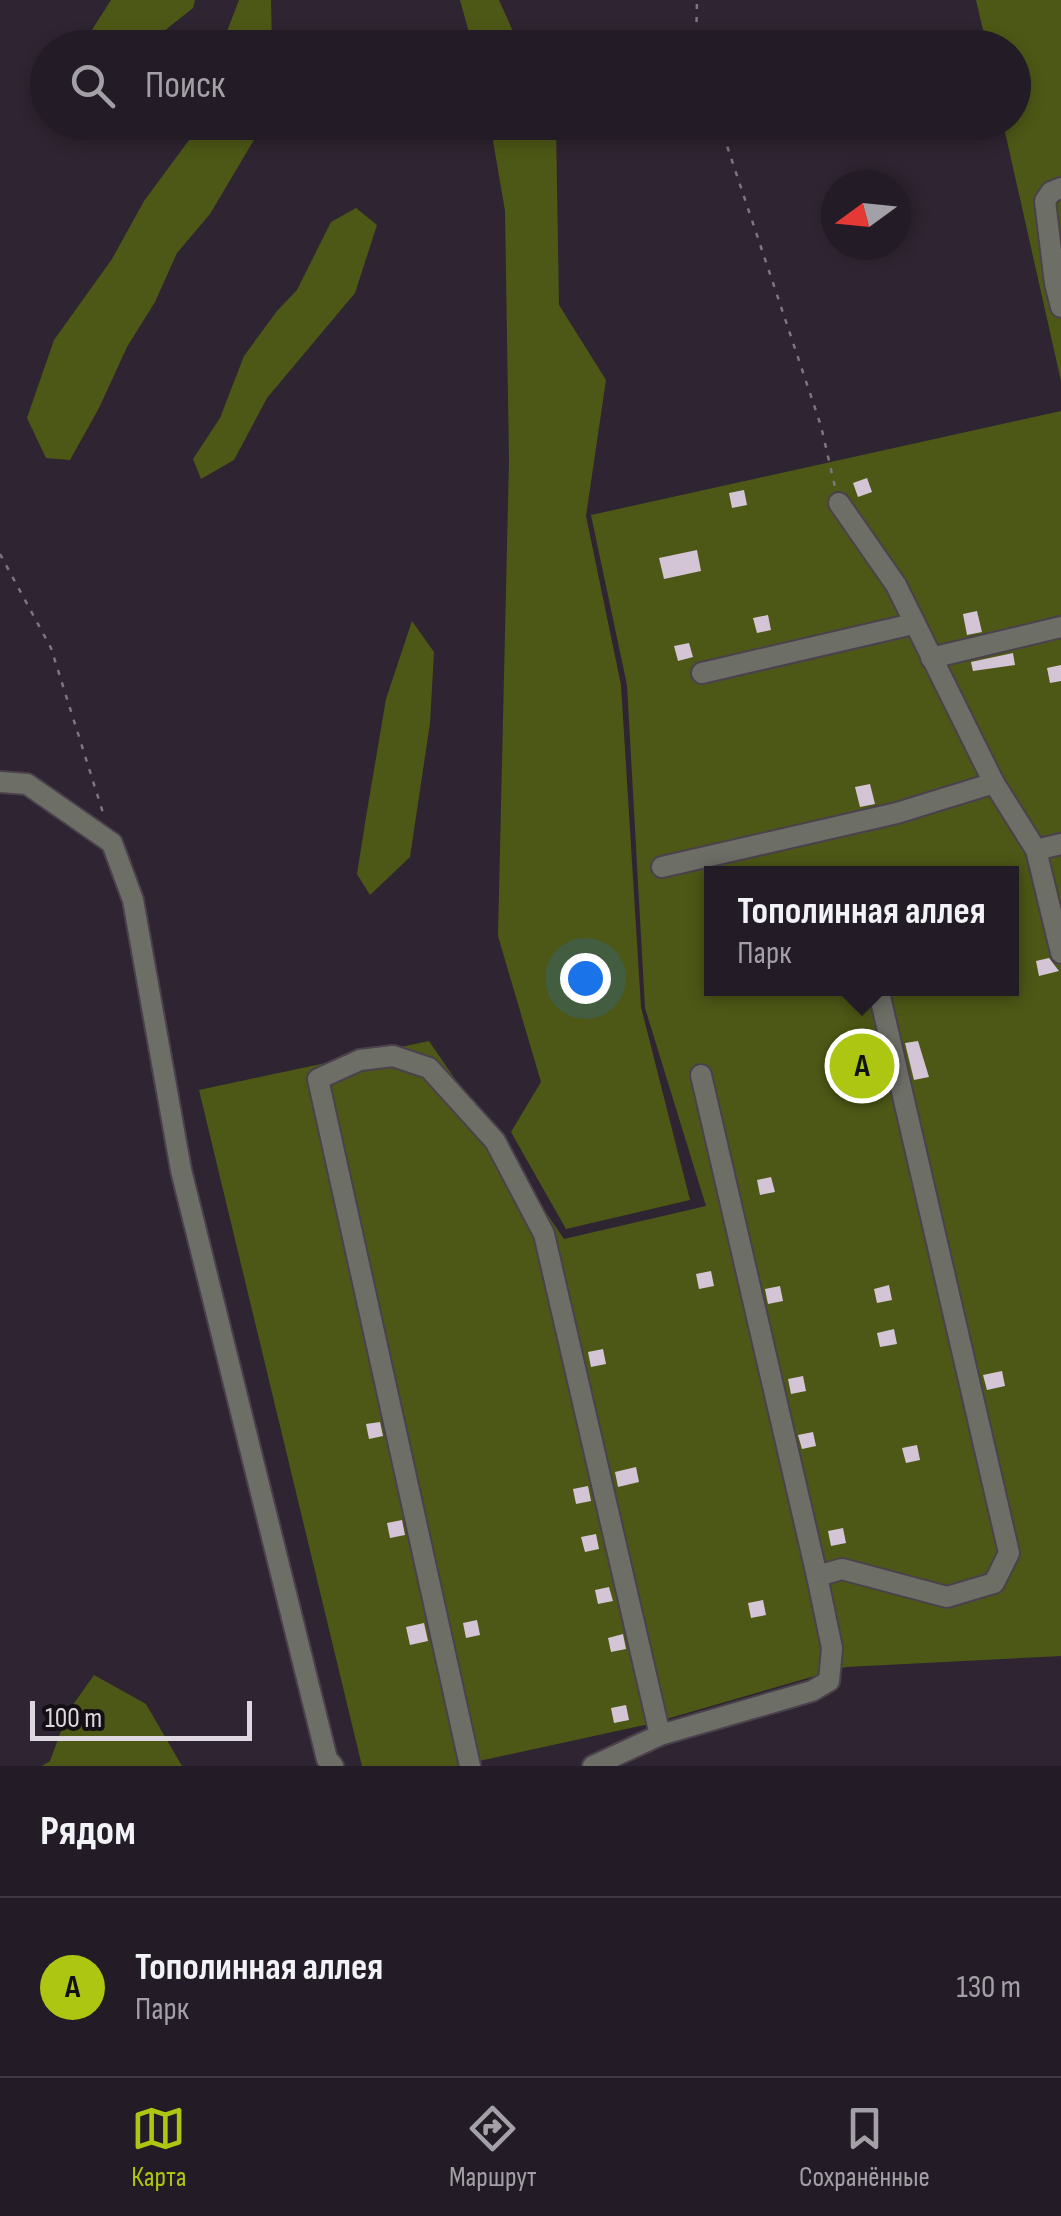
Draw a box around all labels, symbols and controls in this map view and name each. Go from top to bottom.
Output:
search box [30,30,1031,140]
icon: search [65,58,120,113]
text: Поиск [145,63,225,108]
north arrow [821,170,911,260]
popup [704,866,1019,996]
text: Тополинная аллея [737,889,986,934]
text: Парк [737,934,791,973]
your location [560,953,611,1004]
pin: A [830,1028,894,1104]
scale bar [30,1696,252,1740]
text: 100 m [45,1702,102,1735]
text: Рядом [40,1806,136,1857]
text: Тополинная аллея [135,1945,383,1990]
text: A [65,1968,80,2007]
text: 130 m [956,1968,1021,2007]
text: Парк [135,1990,189,2029]
tab: Карта [131,2101,186,2194]
tab: Маршрут [449,2101,537,2194]
tab: Сохранённые [799,2101,930,2194]

